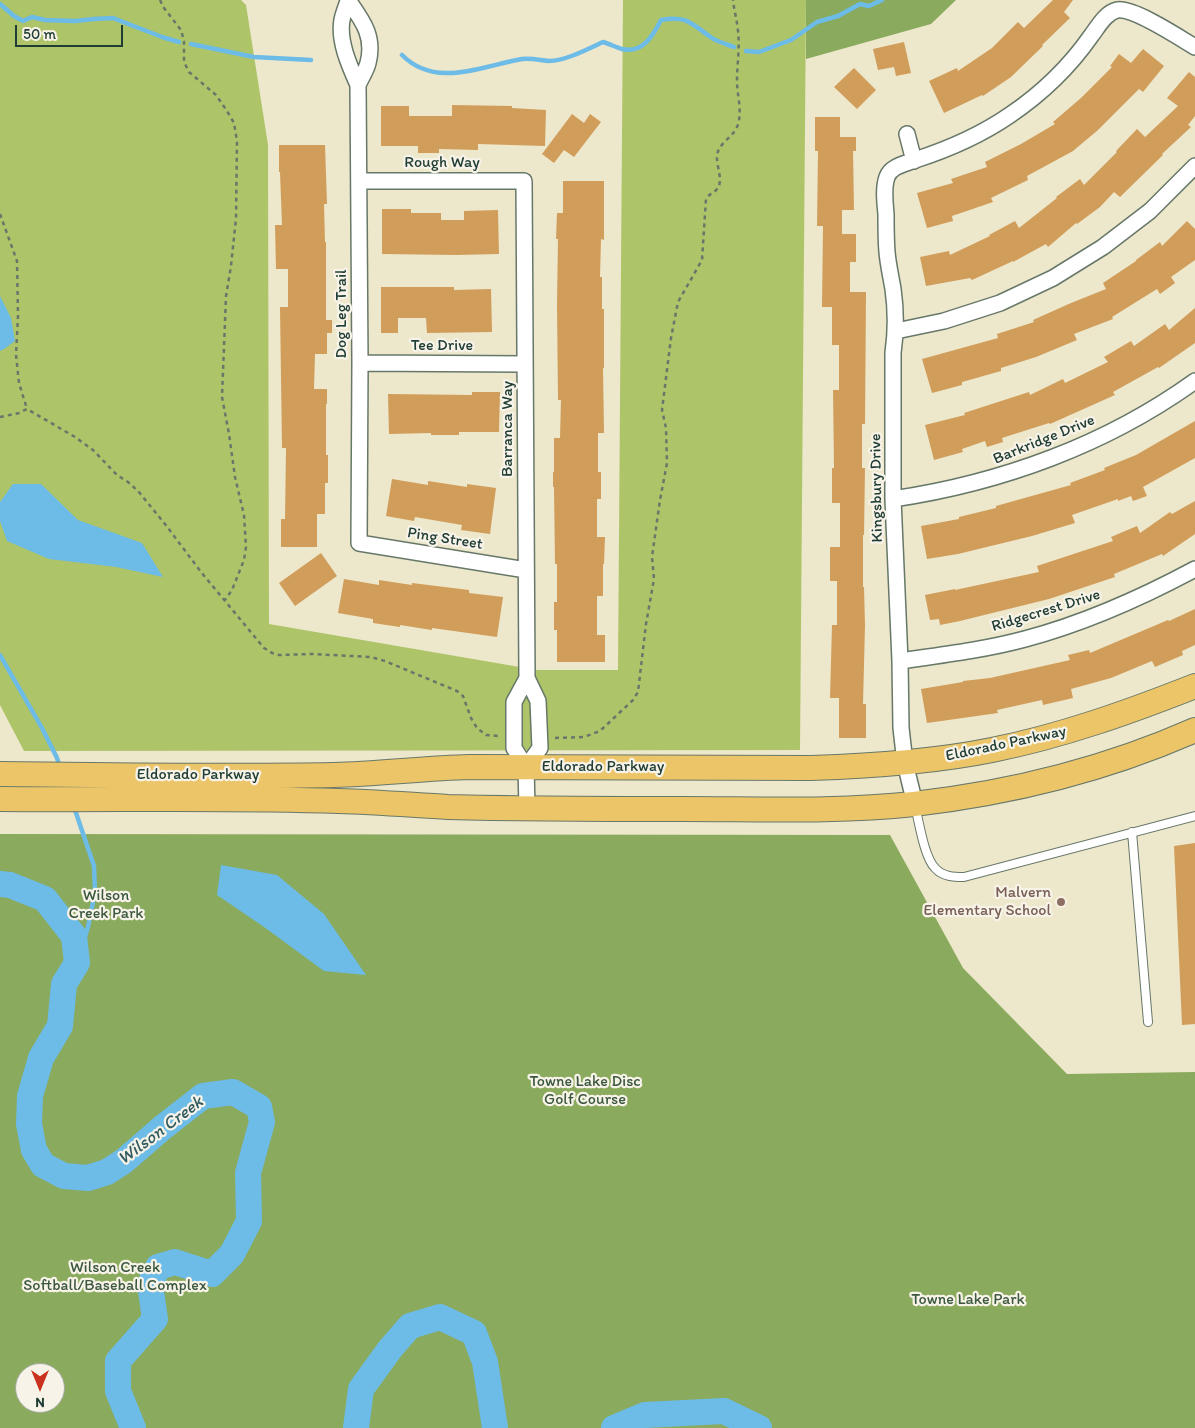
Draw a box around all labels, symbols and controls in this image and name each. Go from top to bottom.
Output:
scale bar [18,15,125,47]
text: 50 m [23,25,56,43]
street label: Rough Way [404,153,480,173]
street label: Dog Leg Trail [332,269,352,359]
street label: Tee Drive [411,336,473,356]
street label: Barranca Way [498,381,518,477]
street label: Barkridge Drive [990,411,1098,469]
street label: Kingsbury Drive [866,433,888,543]
street label: Ping Street [406,524,484,554]
street label: Ridgecrest Drive [989,585,1103,637]
street label: Eldorado Parkway [944,722,1068,766]
street label: Eldorado Parkway [542,757,664,777]
street label: Eldorado Parkway [137,765,259,785]
place label: Malvern Elementary School [923,883,1051,921]
park label: Wilson Creek Park [69,886,143,924]
marker: Malvern Elementary School [1055,896,1067,908]
park label: Towne Lake Disc Golf Course [529,1072,641,1110]
water label: Wilson Creek [114,1092,208,1170]
park label: Wilson Creek Softball/Baseball Complex [23,1258,207,1296]
park label: Towne Lake Park [911,1290,1025,1310]
north arrow [15,1363,65,1413]
text: N [35,1394,45,1411]

